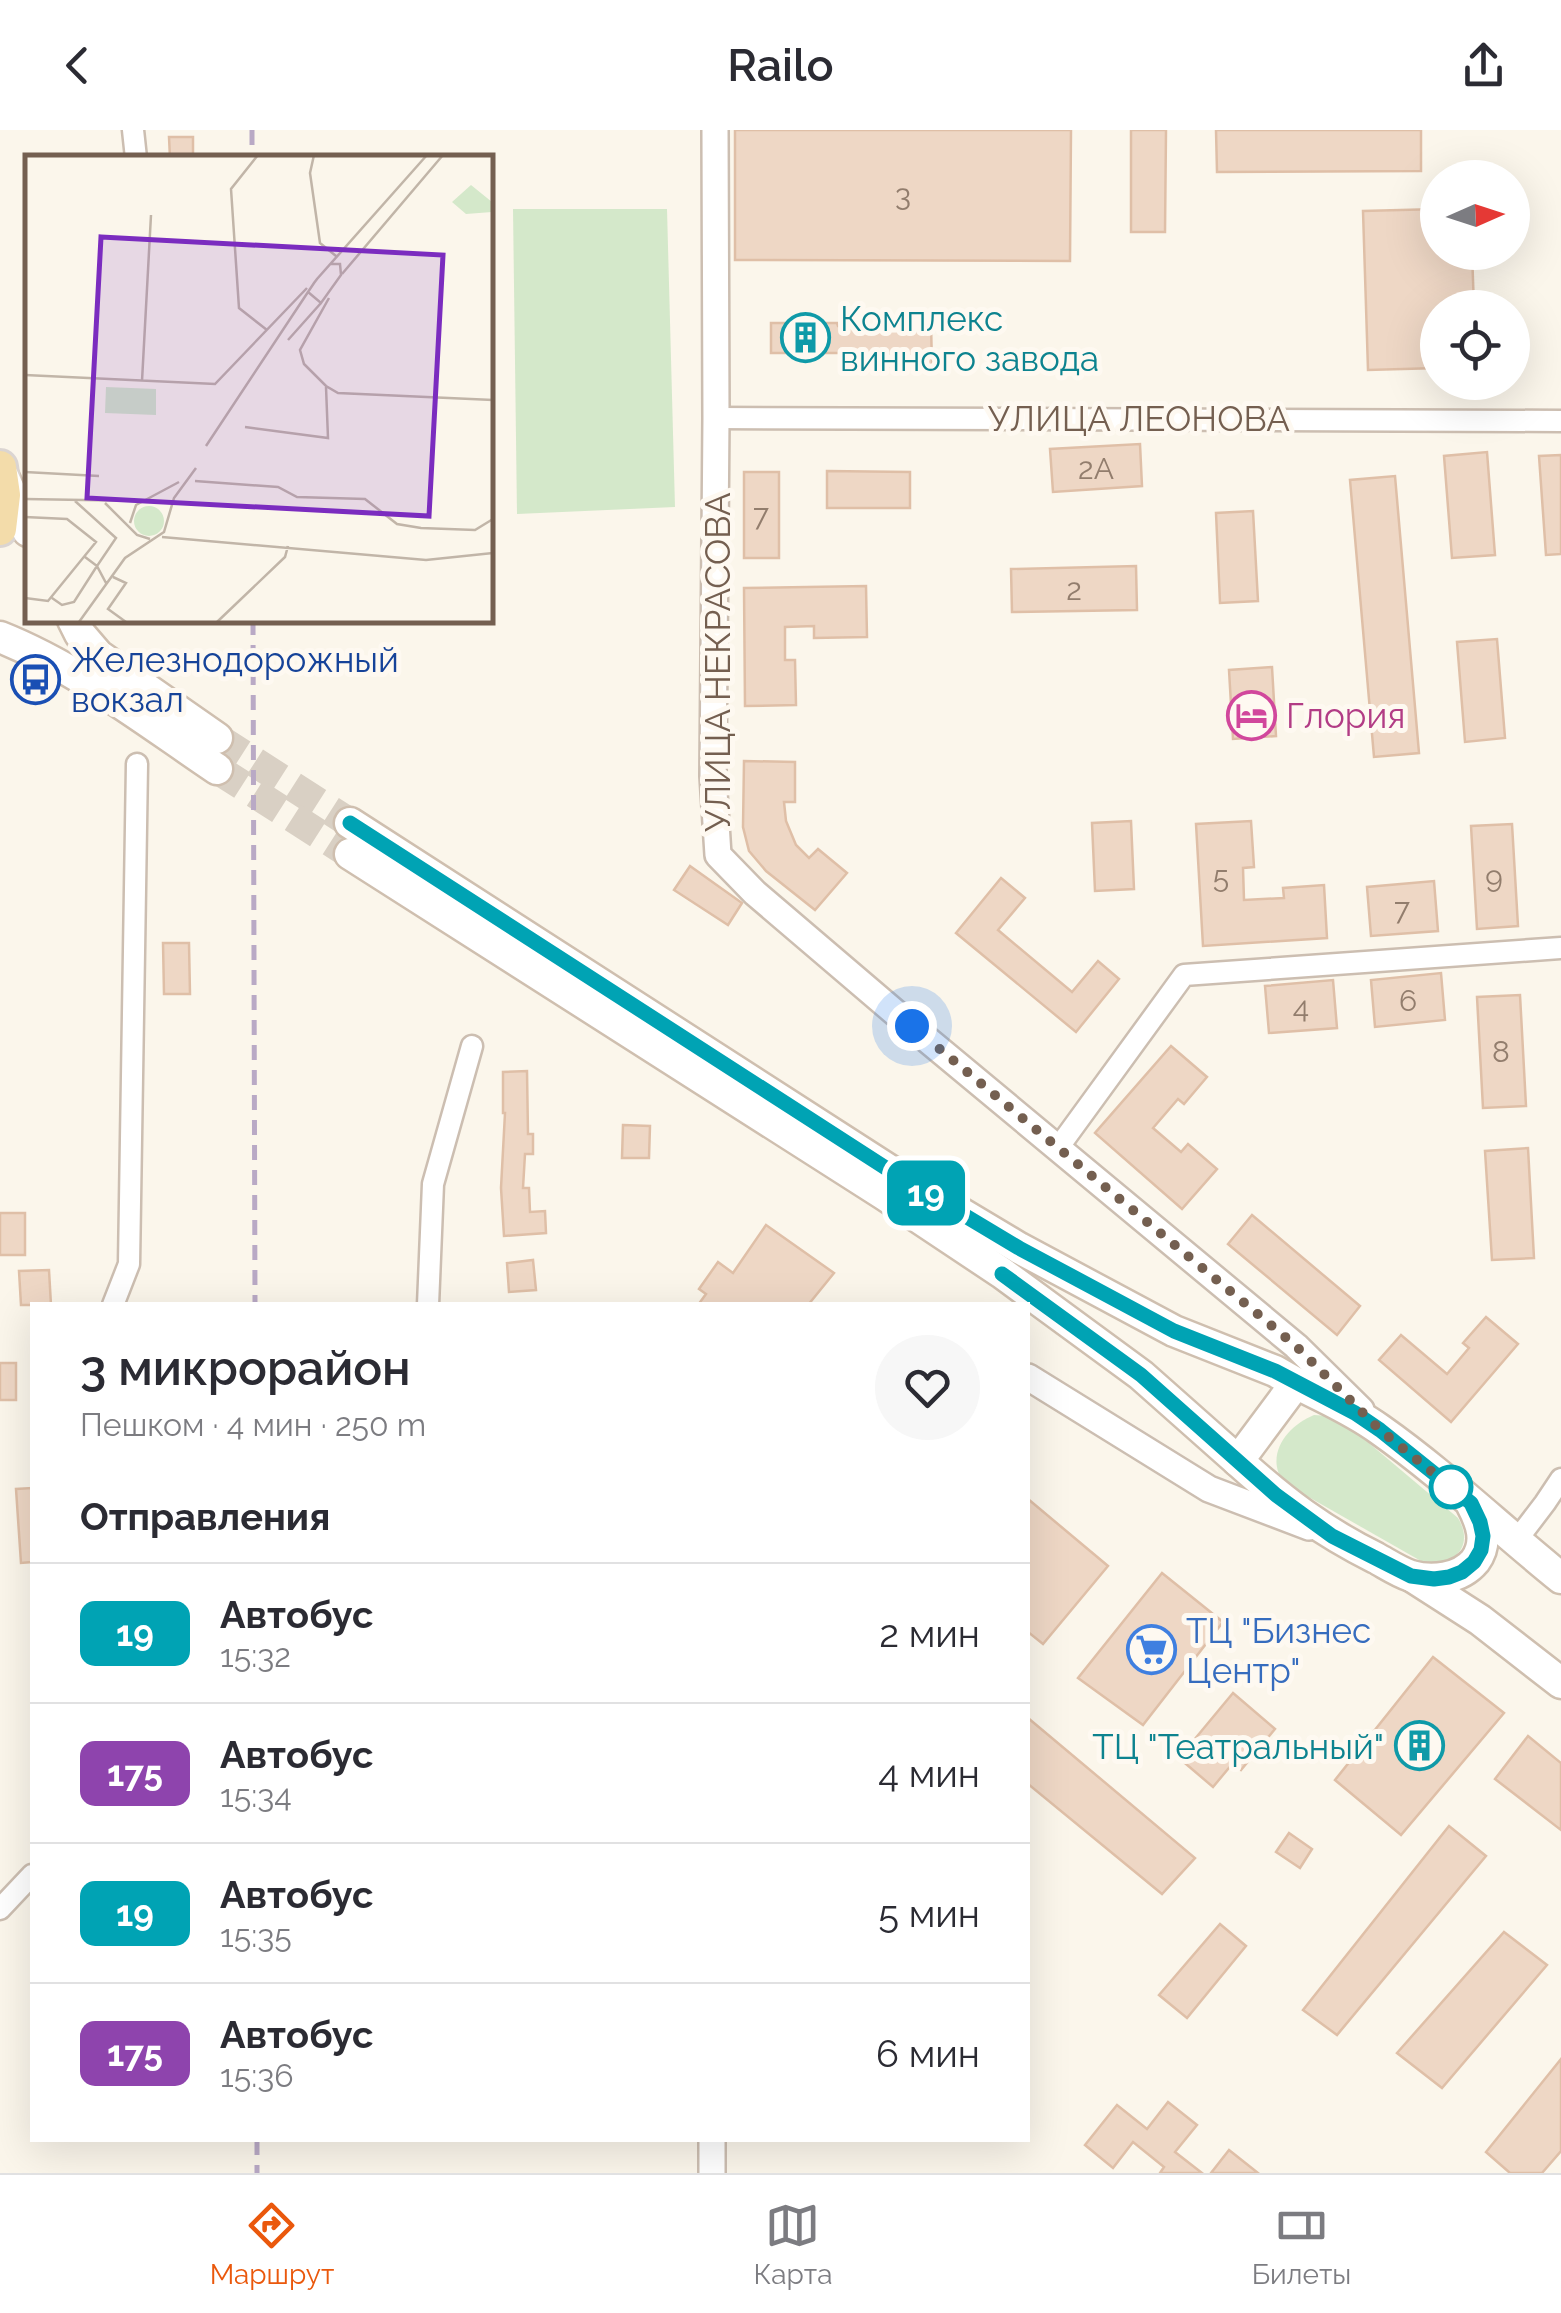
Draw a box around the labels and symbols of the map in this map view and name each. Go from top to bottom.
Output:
inset map [25,155,492,622]
north arrow [1420,160,1530,270]
house number: 3 [895,178,911,213]
place label: Комплекс винного завода [840,298,1099,379]
building icon: Комплекс винного завода [779,312,831,364]
street label: УЛИЦА ЛЕОНОВА [988,398,1290,439]
house number: 2А [1078,451,1114,486]
street label: УЛИЦА НЕКРАСОВА [697,492,738,832]
house number: 7 [753,498,769,533]
house number: 2 [1066,572,1082,607]
place label: Железнодорожный вокзал [71,639,399,720]
bus stop icon: Железнодорожный вокзал [10,653,62,705]
hotel icon: Глория [1225,689,1277,741]
place label: Глория [1286,695,1405,736]
house number: 9 [1485,859,1503,894]
house number: 5 [1213,860,1229,895]
house number: 7 [1394,892,1410,927]
house number: 6 [1399,983,1417,1018]
house number: 4 [1293,990,1309,1025]
your location [887,1001,937,1051]
house number: 8 [1492,1034,1510,1069]
line badge: 19 [881,1160,971,1226]
unlabelled marker [1430,1466,1472,1508]
place label: ТЦ "Бизнес Центр" [1186,1610,1371,1691]
supermarket icon: ТЦ "Бизнес Центр" [1125,1624,1177,1676]
building icon: ТЦ "Театральный" [1393,1720,1445,1772]
place label: ТЦ "Театральный" [1092,1726,1384,1767]

